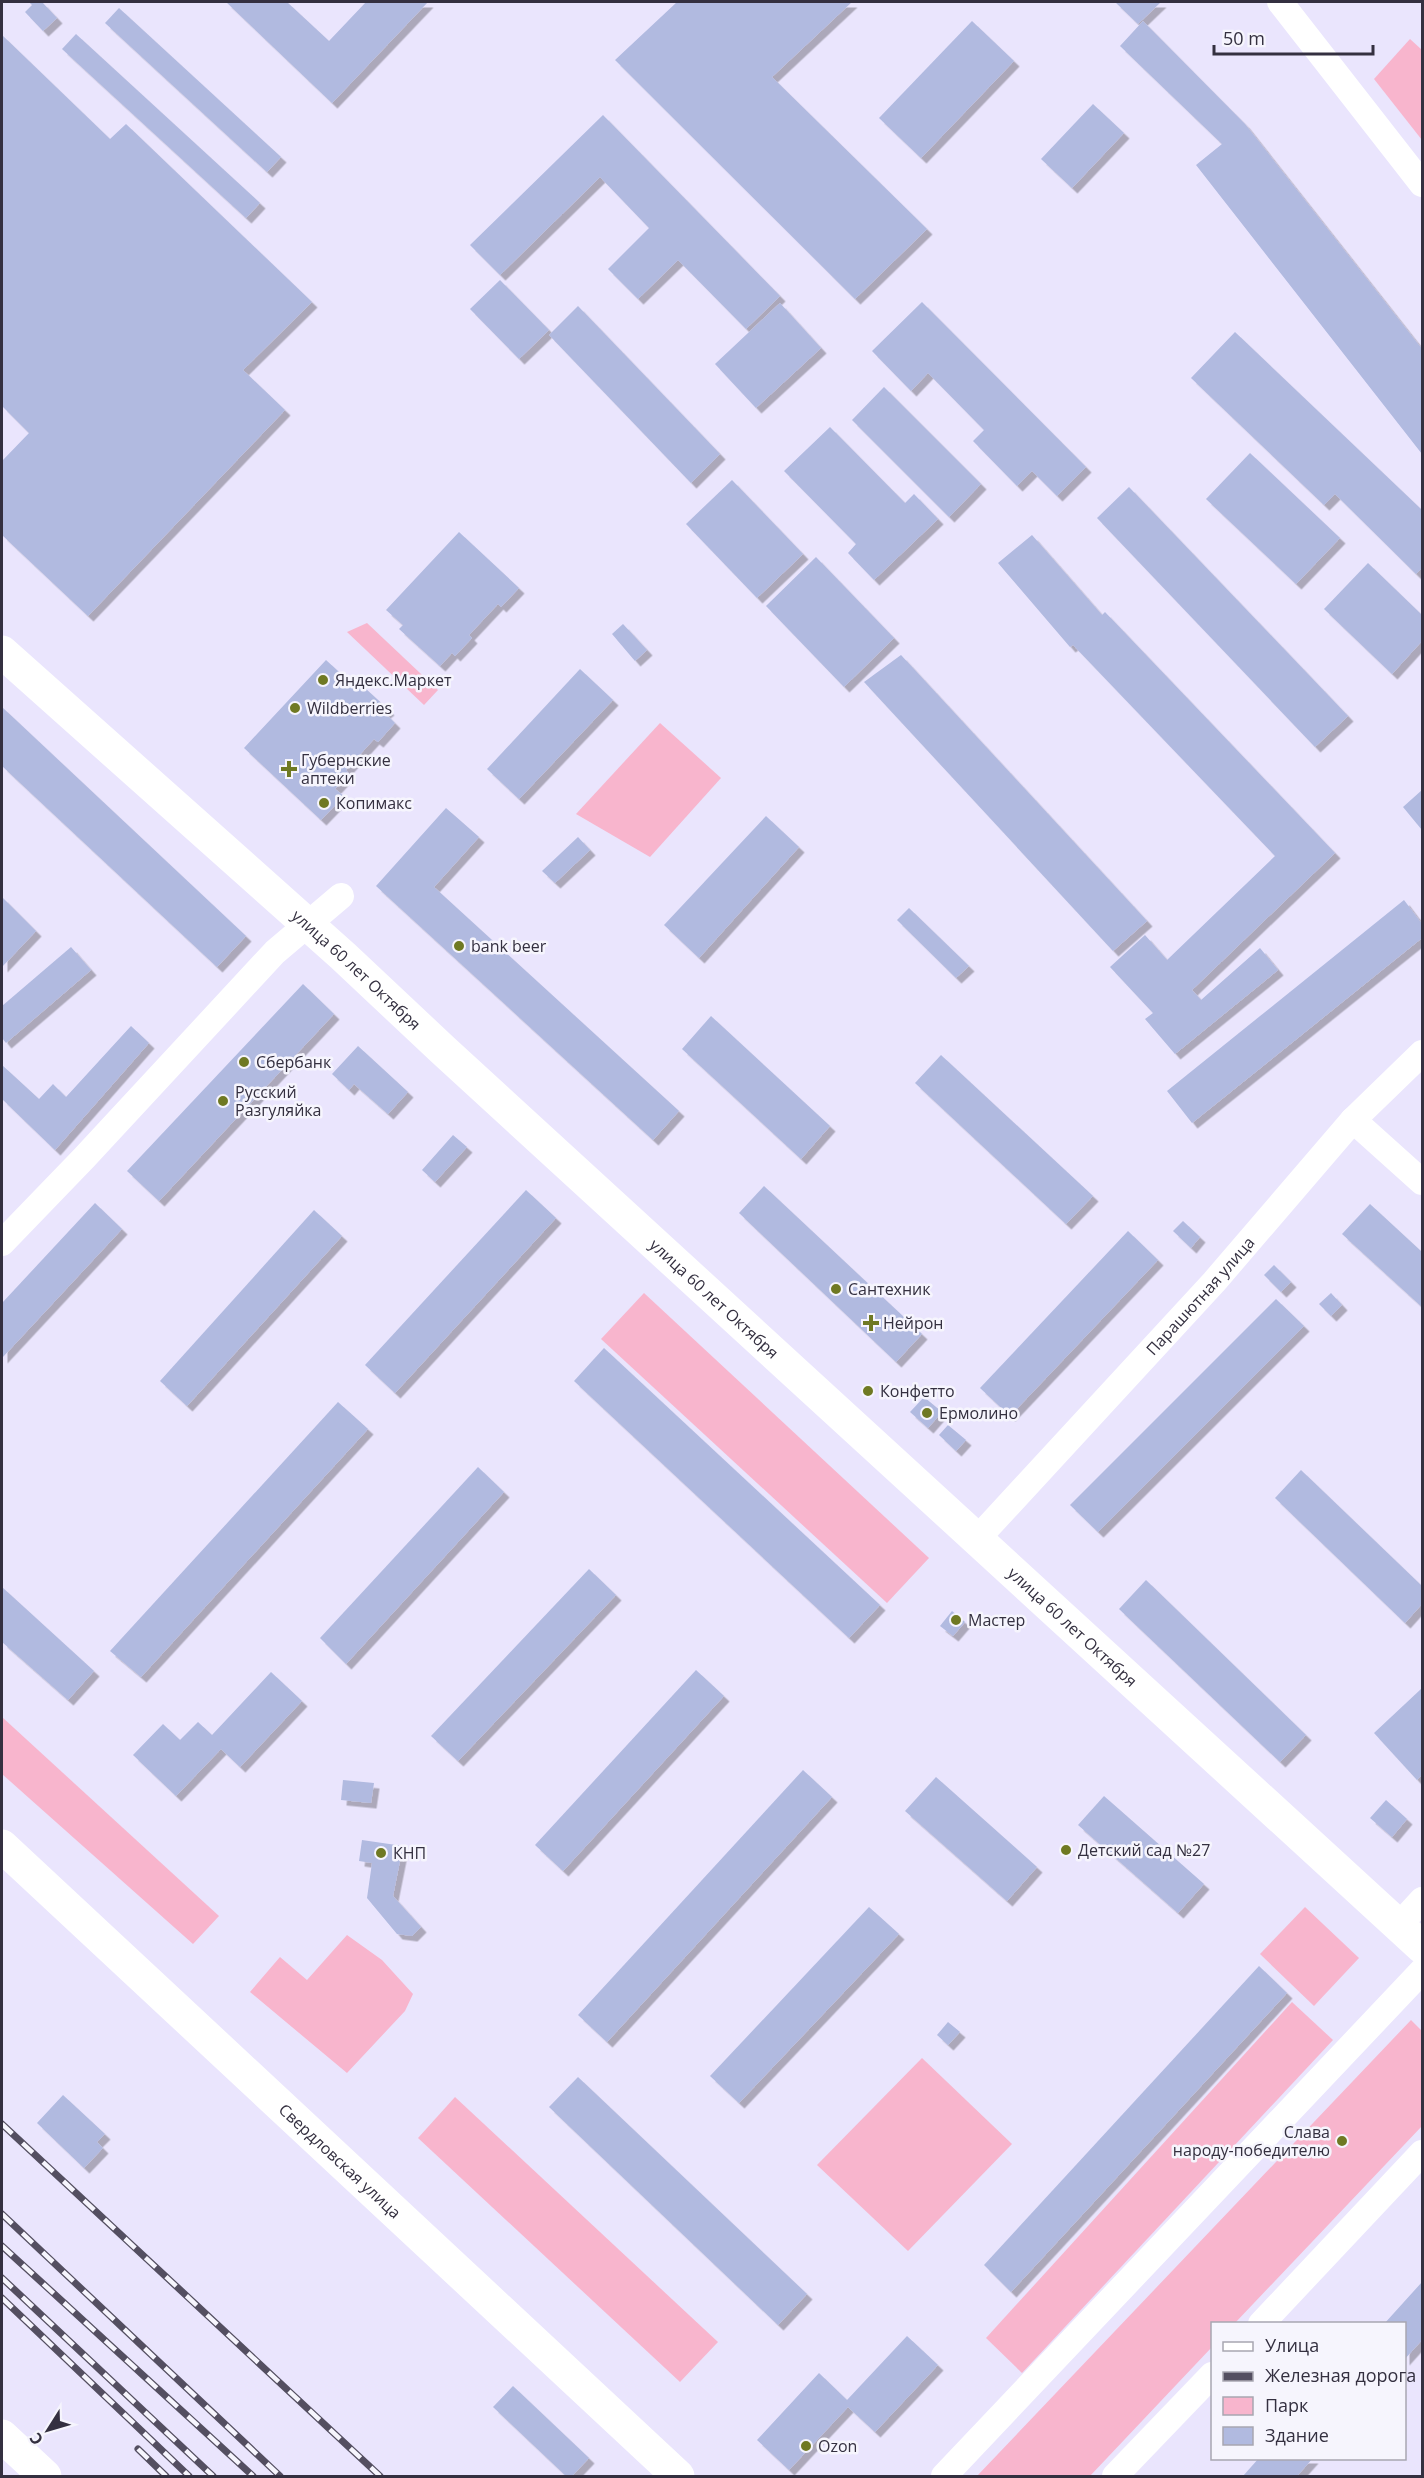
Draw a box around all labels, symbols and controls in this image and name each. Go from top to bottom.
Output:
scale bar [1214,18,1373,56]
text: 50 m [1223,26,1265,50]
place label: Яндекс.Маркет [335,669,452,691]
marker: Яндекс.Маркет [316,673,330,687]
place label: Wildberries [307,697,392,719]
marker: Wildberries [288,701,302,715]
place label: Губернские аптеки [301,749,391,789]
marker: Губернские аптеки [282,762,296,776]
place label: Копимакс [336,792,412,814]
marker: Копимакс [317,796,331,810]
street label: улица 60 лет Октября [287,905,426,1035]
place label: bank beer [471,935,547,957]
marker: bank beer [452,939,466,953]
place label: Сбербанк [256,1051,332,1073]
marker: Сбербанк [237,1055,251,1069]
place label: Русский Разгуляйка [235,1081,322,1121]
marker: Русский Разгуляйка [216,1094,230,1108]
street label: Парашютная улица [1141,1232,1259,1360]
street label: улица 60 лет Октября [645,1234,784,1363]
place label: Сантехник [848,1278,931,1300]
marker: Сантехник [829,1282,843,1296]
place label: Нейрон [883,1312,944,1334]
marker: Нейрон [864,1316,878,1330]
place label: Конфетто [880,1380,955,1402]
marker: Конфетто [861,1384,875,1398]
place label: Ермолино [939,1402,1018,1424]
marker: Ермолино [920,1406,934,1420]
street label: улица 60 лет Октября [1003,1562,1142,1692]
place label: Мастер [968,1609,1025,1631]
marker: Мастер [949,1613,963,1627]
place label: Детский сад №27 [1078,1839,1210,1861]
place label: КНП [393,1842,426,1864]
marker: Детский сад №27 [1059,1843,1073,1857]
marker: КНП [374,1846,388,1860]
street label: Свердловская улица [274,2099,406,2223]
place label: Слава народу-победителю [1173,2121,1330,2161]
marker: Слава народу-победителю [1335,2134,1349,2148]
legend [1211,2322,1406,2460]
text: Улица [1265,2333,1319,2357]
text: Железная дорога [1265,2363,1416,2387]
text: Парк [1265,2393,1309,2417]
north arrow [18,2400,78,2460]
text: Здание [1265,2423,1329,2447]
text: С [24,2428,48,2450]
place label: Ozon [818,2435,857,2457]
marker: Ozon [799,2439,813,2453]

